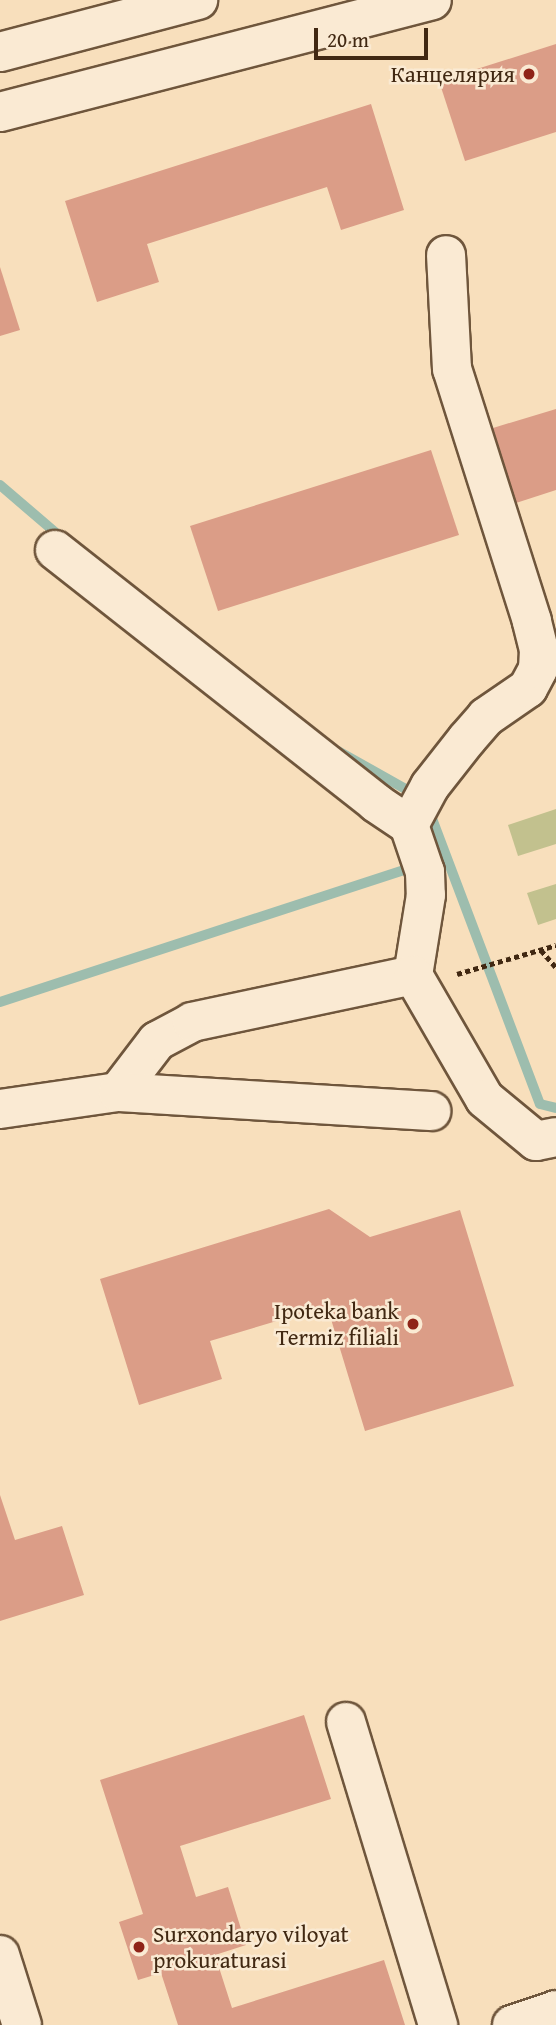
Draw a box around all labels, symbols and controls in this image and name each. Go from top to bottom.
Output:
scale bar [318,14,432,58]
text: 20 m [327,24,369,55]
place label: Канцелярия [391,60,515,88]
marker: Канцелярия [521,66,537,82]
place label: Ipoteka bank Termiz filiali [274,1297,399,1351]
marker: Ipoteka bank Termiz filiali [405,1316,421,1332]
place label: Surxondaryo viloyat prokuraturasi [153,1920,349,1974]
marker: Surxondaryo viloyat prokuraturasi [131,1939,147,1955]

